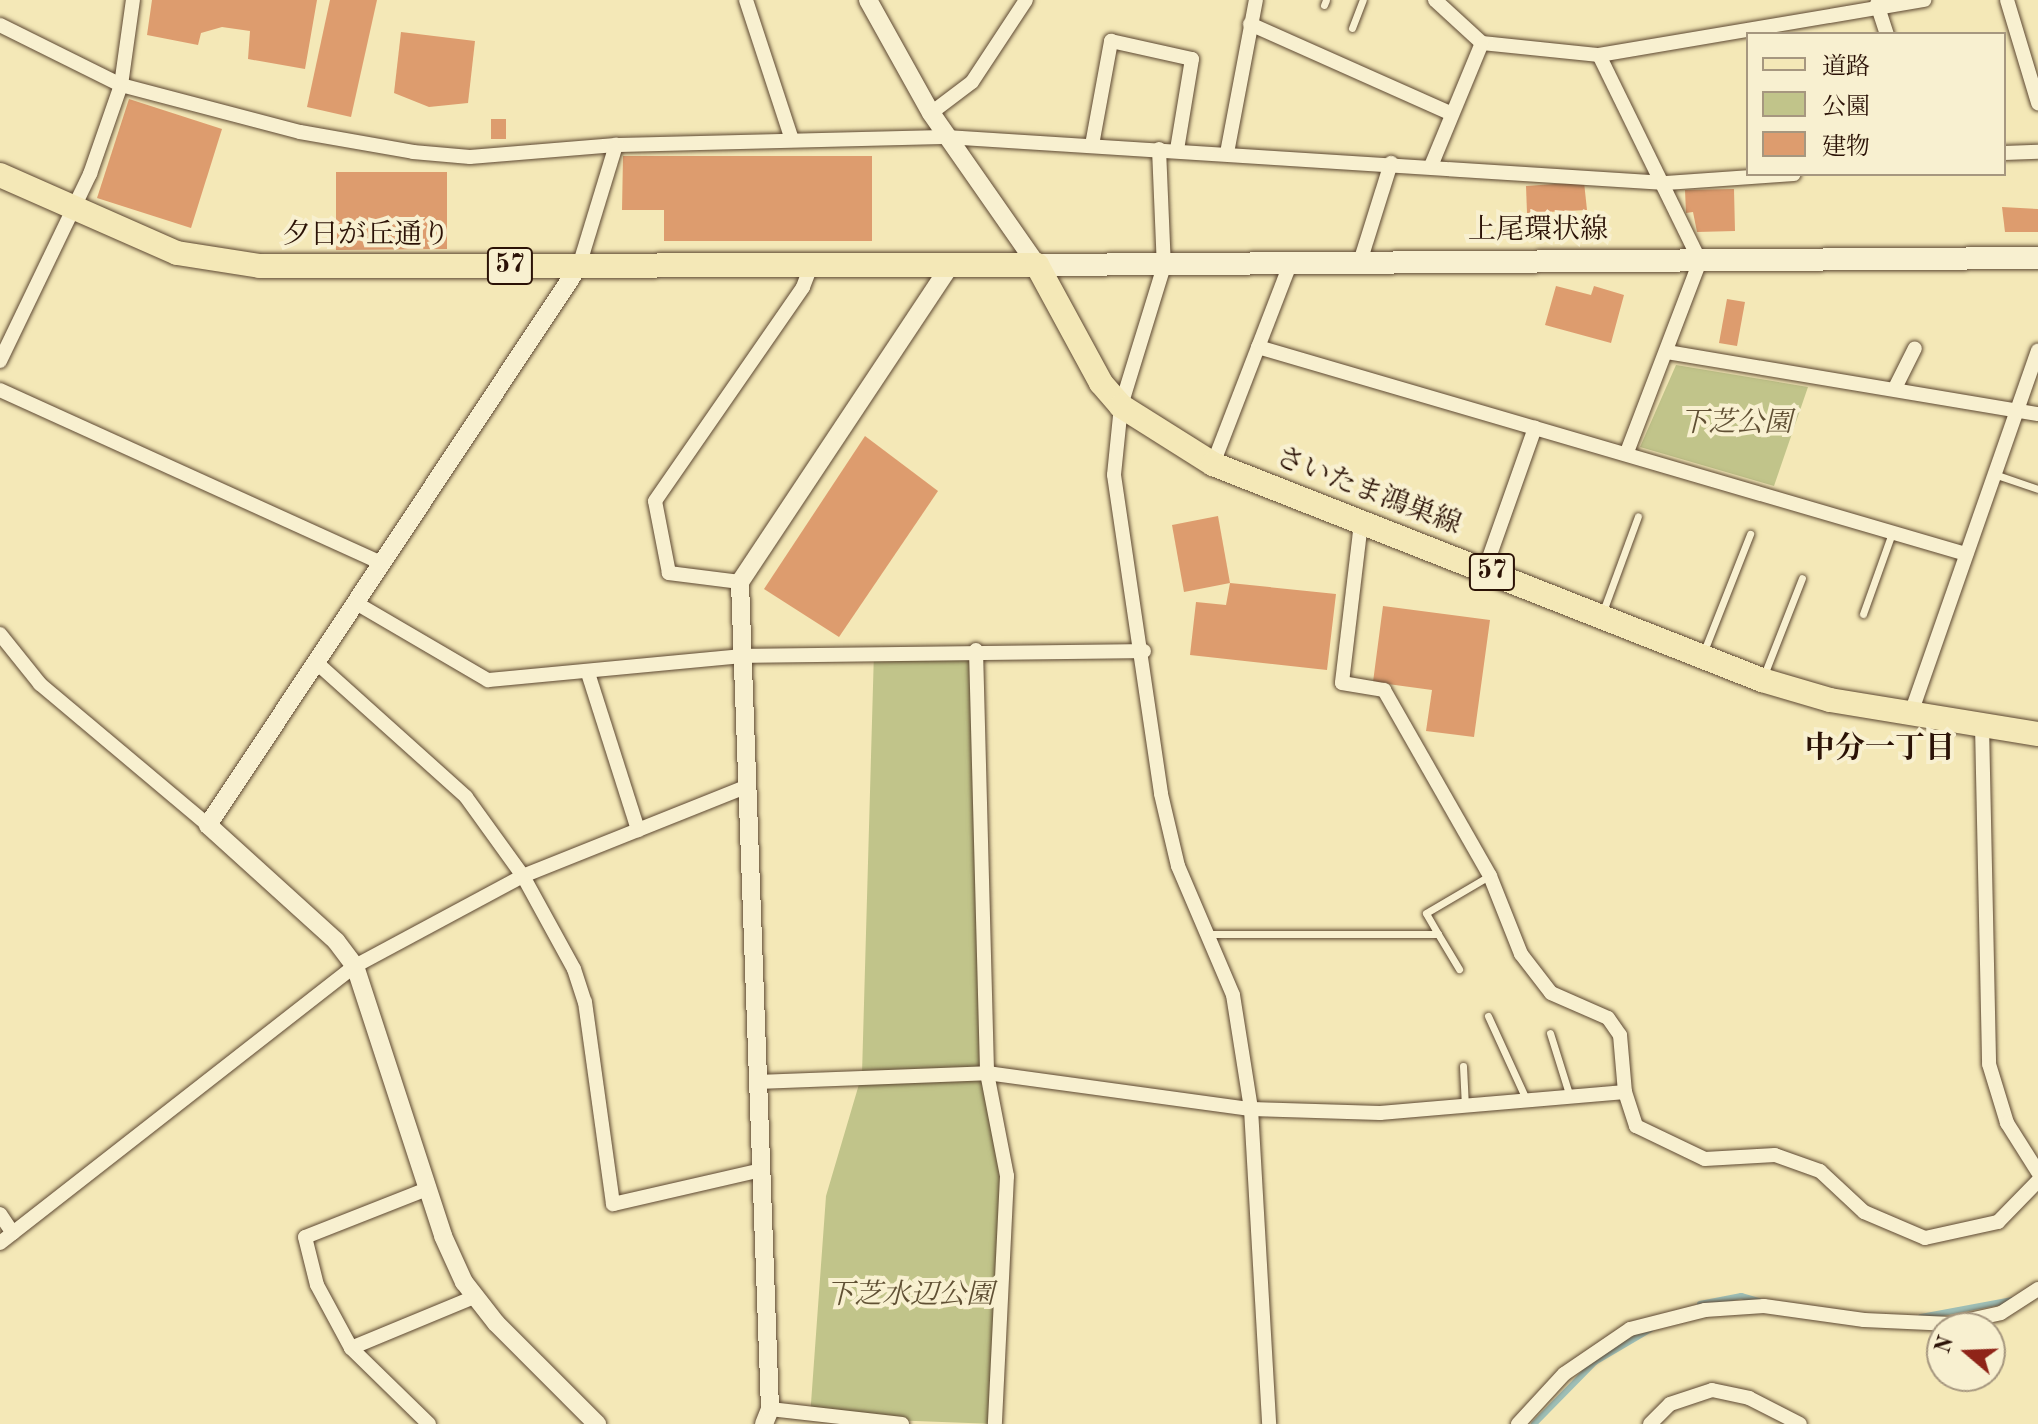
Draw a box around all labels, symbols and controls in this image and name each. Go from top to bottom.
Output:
legend [1746,32,2006,176]
text: 道路 [1822,56,1870,80]
text: 公園 [1822,96,1870,120]
text: 建物 [1822,136,1870,160]
street label: 上尾環状線 [1468,214,1608,248]
street label: 夕日が丘通り [282,219,450,253]
road number: 57 [486,244,534,288]
park label: 下芝公園 [1680,407,1792,441]
street label: さいたま鴻巣線 [1270,441,1466,543]
road number: 57 [1468,550,1516,594]
district label: 中分一丁目 [1805,731,1955,767]
park label: 下芝水辺公園 [826,1279,994,1313]
north arrow [1926,1312,2006,1392]
text: N [1932,1333,1958,1356]

